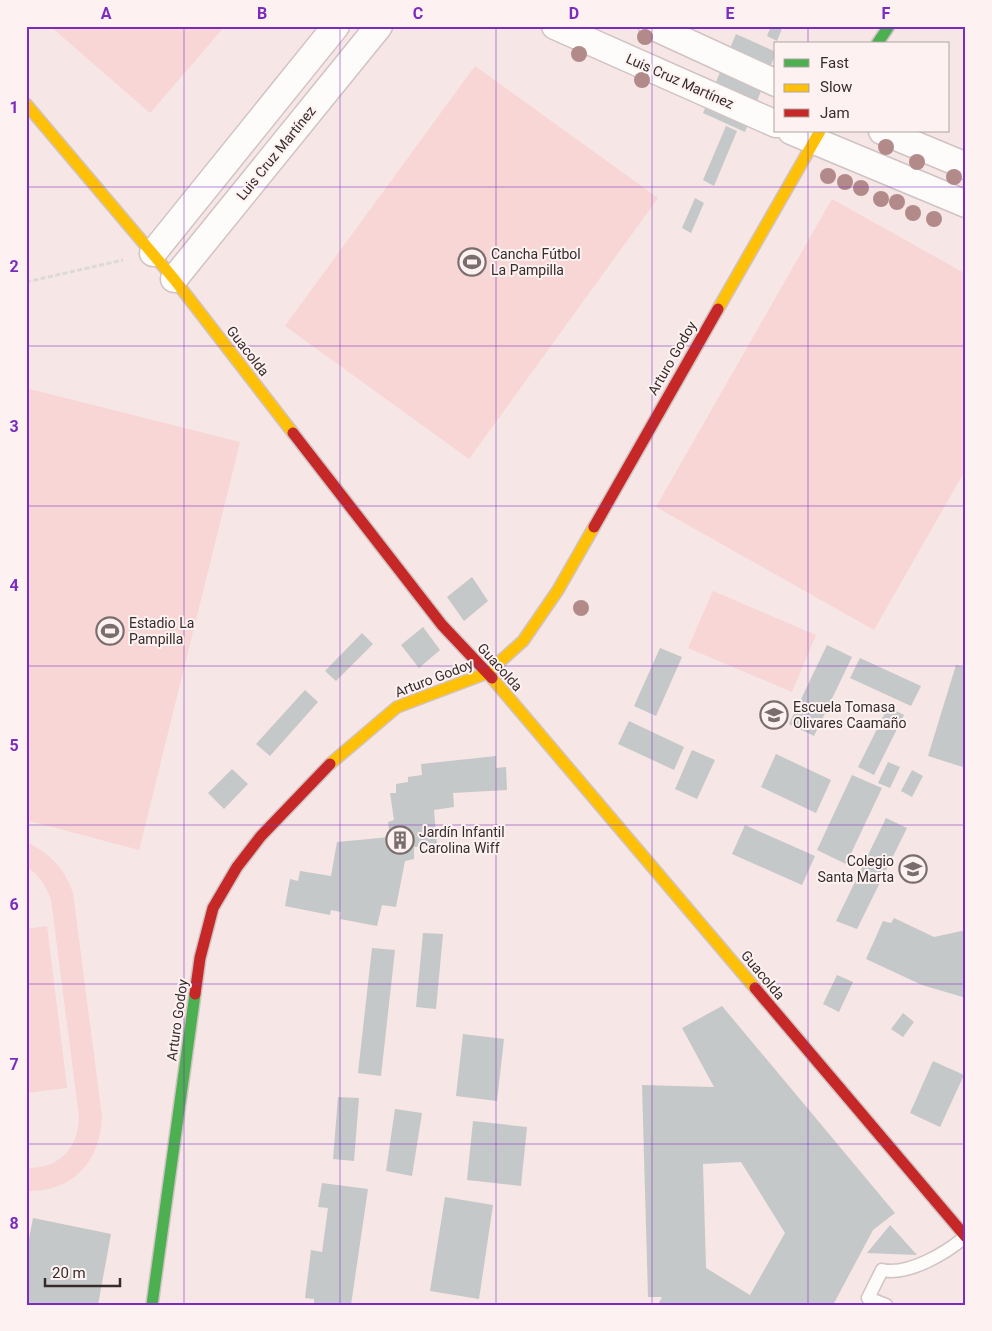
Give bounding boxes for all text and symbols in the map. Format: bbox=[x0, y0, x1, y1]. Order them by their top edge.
text: A bbox=[101, 4, 112, 23]
text: B bbox=[257, 4, 267, 23]
text: C bbox=[413, 4, 423, 23]
text: D bbox=[569, 4, 579, 23]
text: E bbox=[726, 4, 735, 23]
text: F bbox=[882, 4, 891, 23]
legend bbox=[774, 42, 950, 132]
street label: Luis Cruz Martínez bbox=[624, 50, 736, 112]
text: Fast bbox=[820, 54, 849, 72]
text: Slow bbox=[820, 78, 852, 96]
text: 1 bbox=[9, 98, 19, 117]
street label: Luis Cruz Martínez bbox=[233, 103, 319, 203]
text: Jam bbox=[820, 104, 850, 122]
place label: Cancha Fútbol La Pampilla bbox=[491, 246, 581, 278]
sports icon: Cancha Fútbol La Pampilla bbox=[457, 247, 487, 277]
text: 2 bbox=[9, 257, 19, 276]
street label: Arturo Godoy bbox=[644, 318, 700, 398]
street label: Guacolda bbox=[224, 323, 272, 379]
text: 3 bbox=[9, 417, 19, 436]
text: 4 bbox=[9, 576, 19, 595]
place label: Estadio La Pampilla bbox=[129, 615, 194, 647]
sports icon: Estadio La Pampilla bbox=[95, 616, 125, 646]
street label: Guacolda bbox=[474, 640, 526, 694]
street label: Arturo Godoy bbox=[393, 656, 476, 700]
place label: Escuela Tomasa Olivares Caamaño bbox=[793, 699, 906, 731]
school or university icon: Escuela Tomasa Olivares Caamaño bbox=[759, 700, 789, 730]
text: 5 bbox=[9, 736, 19, 755]
place label: Jardín Infantil Carolina Wiff bbox=[419, 824, 505, 856]
building icon: Jardín Infantil Carolina Wiff bbox=[385, 825, 415, 855]
place label: Colegio Santa Marta bbox=[818, 853, 894, 885]
school or university icon: Colegio Santa Marta bbox=[898, 854, 928, 884]
text: 6 bbox=[9, 895, 19, 914]
street label: Guacolda bbox=[738, 947, 788, 1003]
street label: Arturo Godoy bbox=[163, 978, 191, 1062]
text: 7 bbox=[9, 1055, 19, 1074]
text: 8 bbox=[9, 1214, 19, 1233]
scale bar bbox=[45, 1256, 120, 1288]
text: 20 m bbox=[52, 1264, 86, 1282]

